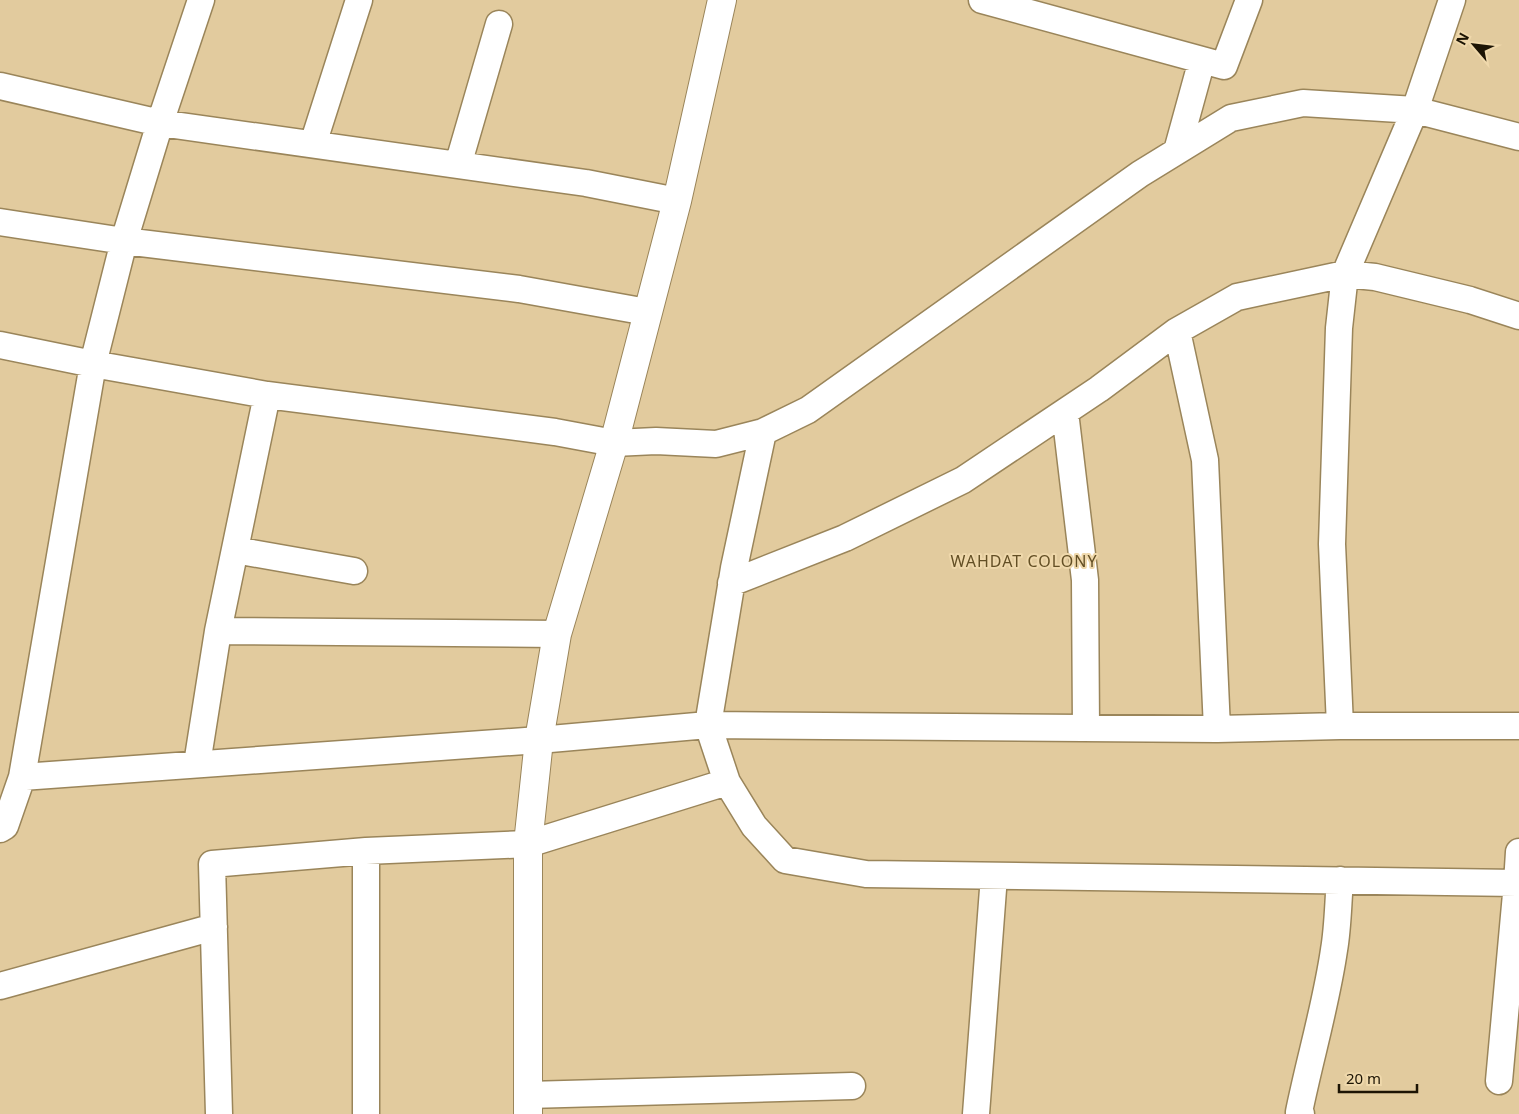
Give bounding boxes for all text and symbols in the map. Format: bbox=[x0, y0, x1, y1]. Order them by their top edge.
north arrow bbox=[1449, 20, 1499, 70]
text: N bbox=[1451, 29, 1473, 48]
district label: WAHDAT COLONY bbox=[951, 550, 1097, 572]
scale bar bbox=[1339, 1062, 1416, 1094]
text: 20 m bbox=[1346, 1068, 1381, 1088]

